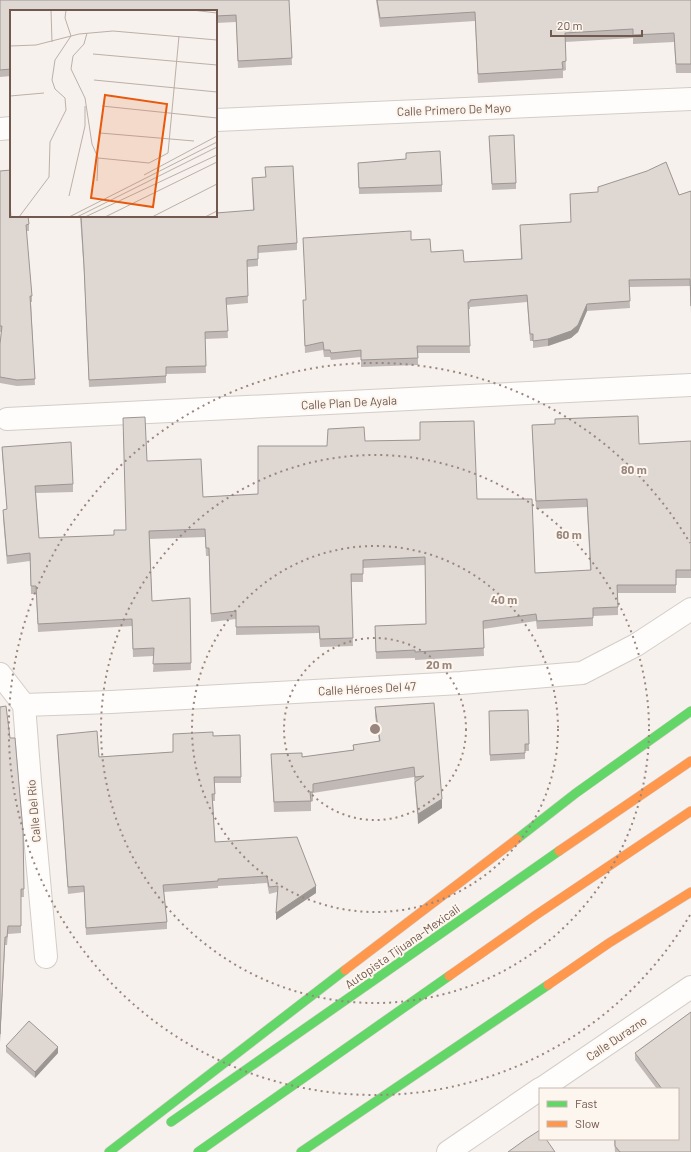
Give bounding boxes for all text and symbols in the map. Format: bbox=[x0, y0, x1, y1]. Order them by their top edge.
inset map bbox=[10, 10, 217, 217]
scale bar bbox=[551, 12, 642, 38]
text: 20 m bbox=[557, 18, 583, 32]
street label: Calle Primero De Mayo bbox=[397, 100, 511, 118]
street label: Calle Plan De Ayala bbox=[301, 392, 397, 412]
text: 80 m bbox=[621, 462, 647, 476]
text: 60 m bbox=[556, 527, 582, 541]
text: 40 m bbox=[491, 592, 517, 606]
text: 20 m bbox=[426, 657, 452, 671]
street label: Calle Héroes Del 47 bbox=[318, 678, 417, 698]
centre of rings bbox=[368, 722, 382, 736]
street label: Calle Del Río bbox=[23, 779, 43, 843]
street label: Autopista Tijuana-Mexicali bbox=[342, 901, 462, 991]
street label: Calle Durazno bbox=[583, 1013, 649, 1063]
legend bbox=[539, 1088, 679, 1140]
text: Fast bbox=[575, 1096, 598, 1110]
text: Slow bbox=[575, 1116, 600, 1130]

